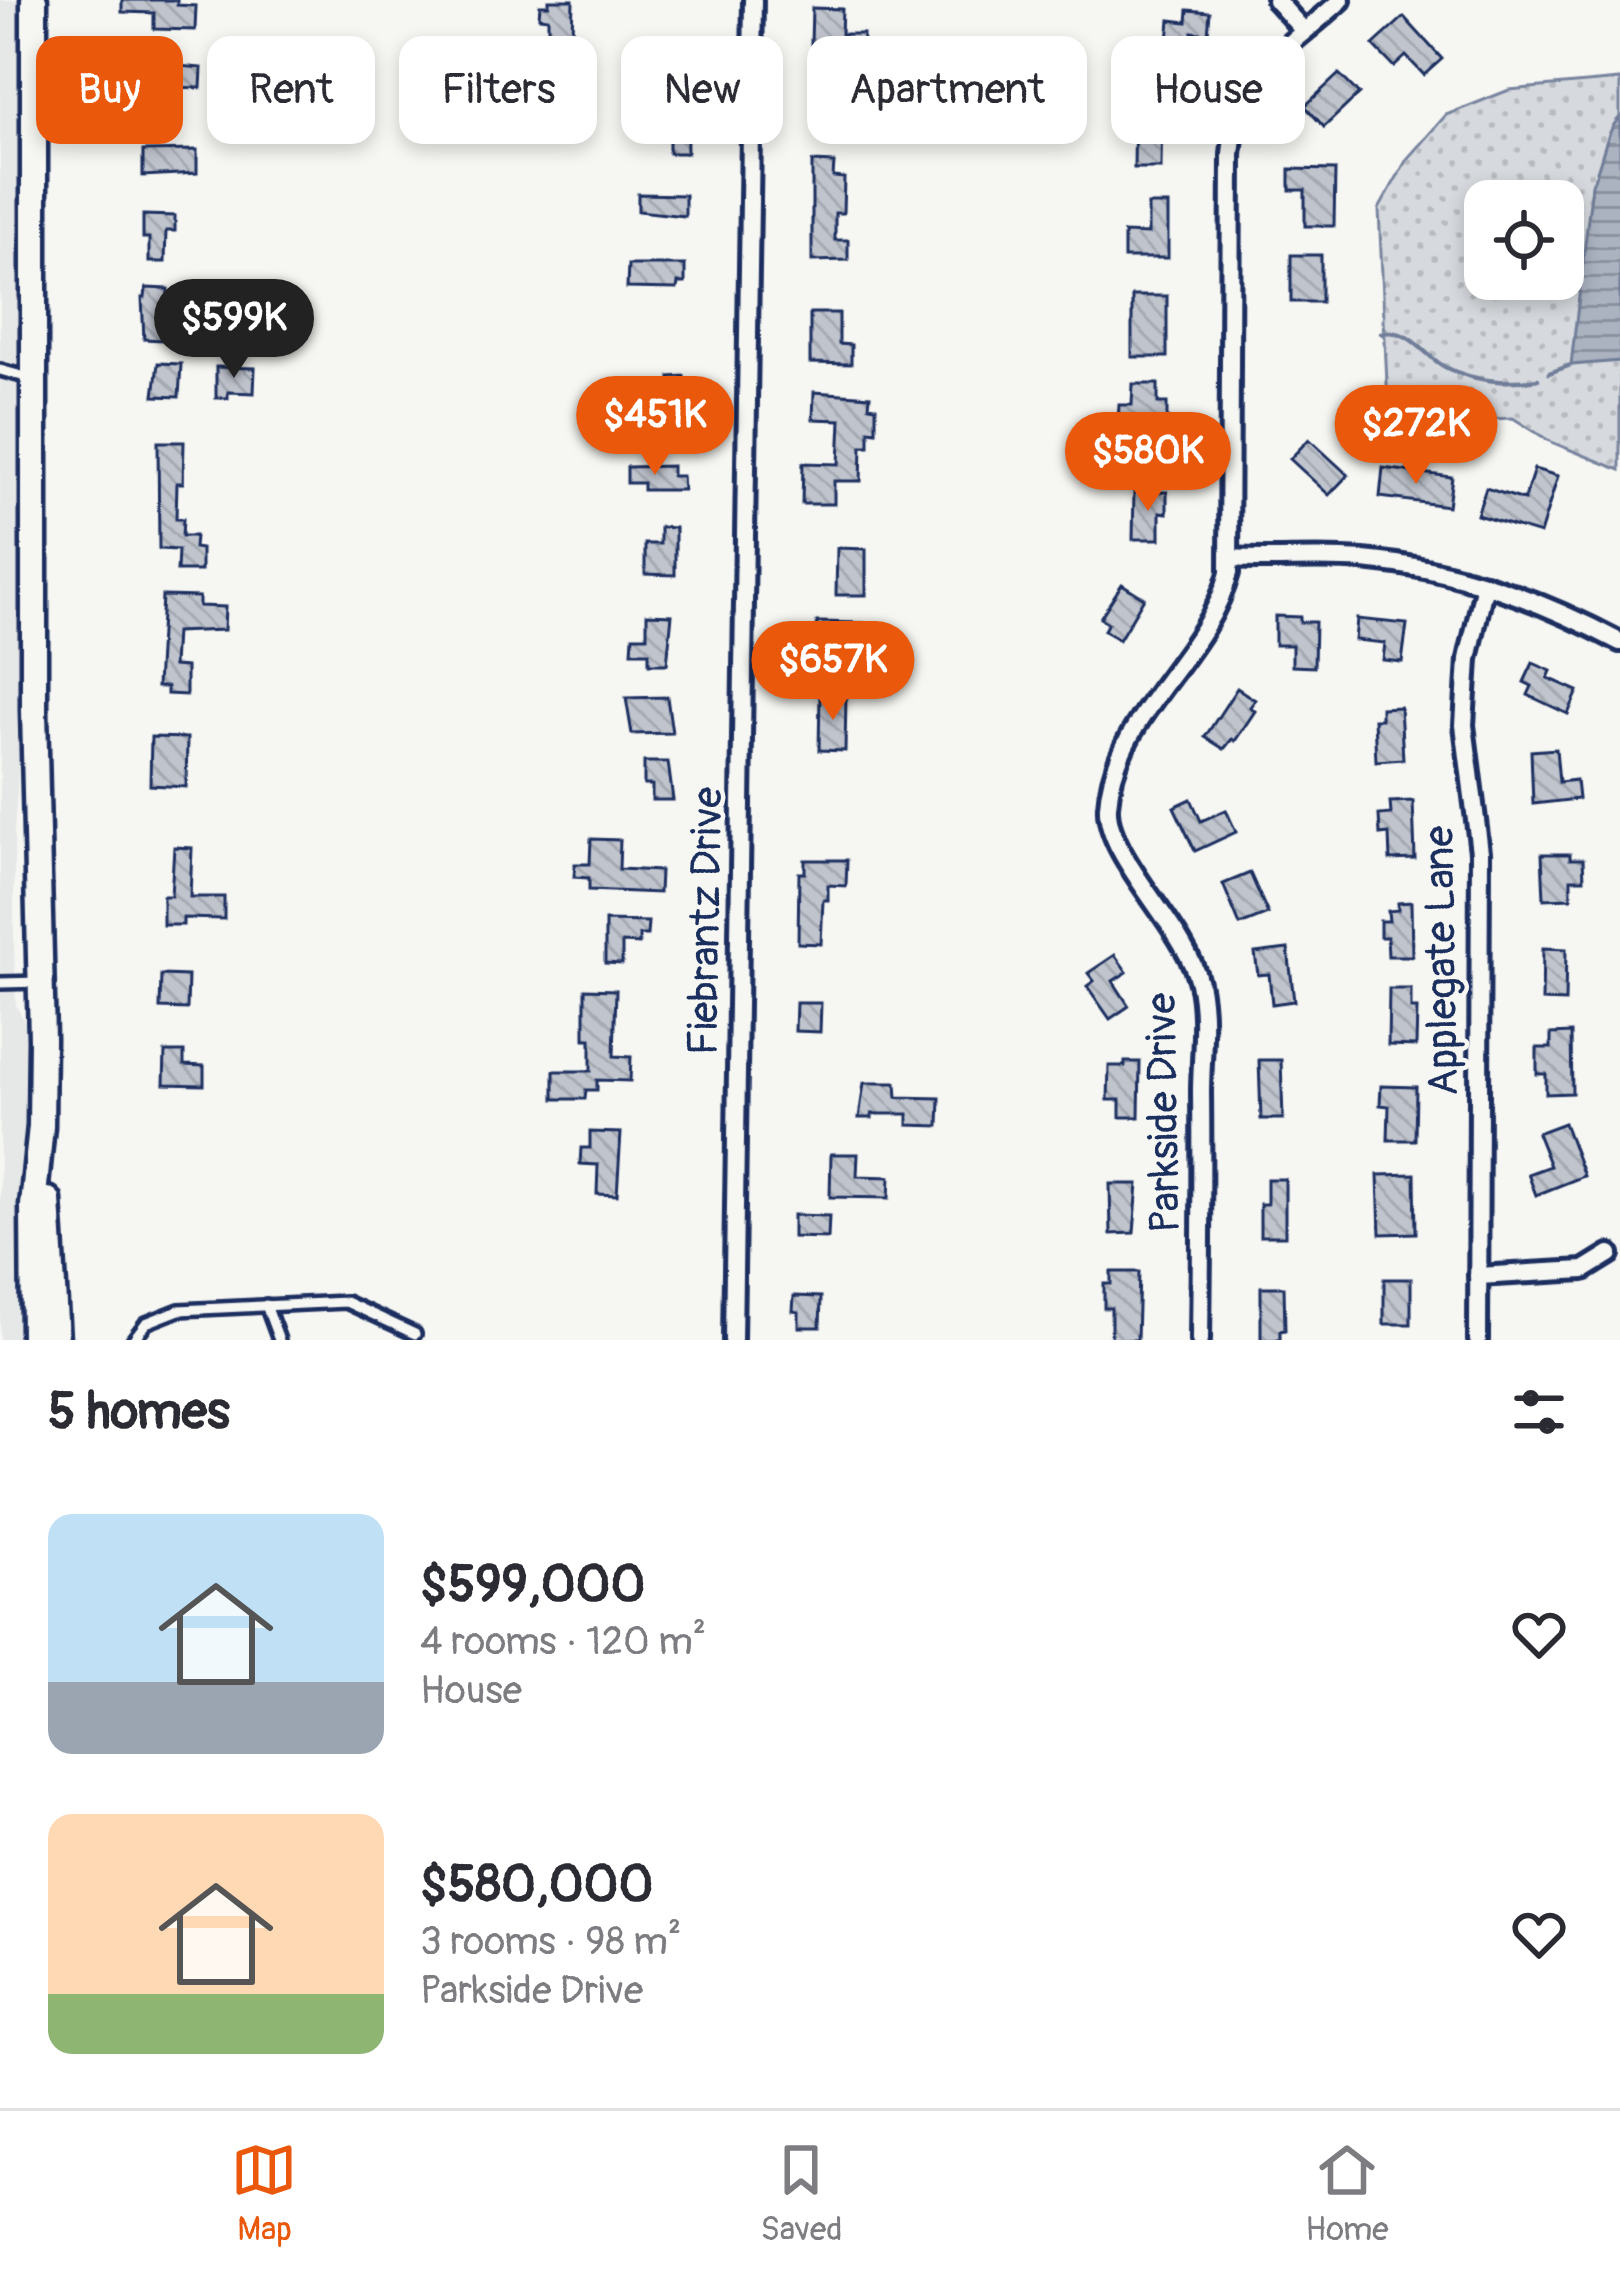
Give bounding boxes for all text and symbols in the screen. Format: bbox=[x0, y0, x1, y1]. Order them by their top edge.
chip: Buy bbox=[36, 36, 183, 144]
chip: Rent bbox=[207, 36, 375, 144]
chip: Filters bbox=[399, 36, 597, 144]
chip: New bbox=[621, 36, 783, 144]
chip: Apartment bbox=[807, 36, 1087, 144]
chip: House bbox=[1111, 36, 1305, 144]
map controls bbox=[1464, 180, 1584, 300]
button: locate bbox=[1464, 180, 1584, 300]
pin: $599K bbox=[150, 279, 318, 381]
text: $599K bbox=[181, 293, 287, 342]
pin: $451K bbox=[571, 376, 739, 478]
pin: $272K bbox=[1332, 385, 1500, 487]
text: $451K bbox=[603, 390, 707, 439]
text: $272K bbox=[1362, 399, 1470, 448]
pin: $580K bbox=[1064, 412, 1232, 514]
text: $580K bbox=[1092, 426, 1204, 475]
pin: $657K bbox=[749, 621, 917, 723]
text: $657K bbox=[778, 635, 888, 684]
street label: Fiebrantz Drive bbox=[678, 786, 734, 1056]
street label: Applegate Lane bbox=[1414, 825, 1470, 1096]
street label: Parkside Drive bbox=[1136, 992, 1192, 1234]
icon: filters bbox=[1506, 1379, 1572, 1445]
text: 5 homes bbox=[48, 1380, 230, 1444]
text: $599,000 bbox=[420, 1553, 645, 1617]
icon: home bbox=[144, 1562, 288, 1706]
icon: heart bbox=[1506, 1601, 1572, 1667]
text: 4 rooms · 120 m² bbox=[420, 1617, 706, 1666]
text: House bbox=[420, 1666, 522, 1715]
text: $580,000 bbox=[420, 1853, 653, 1917]
icon: home bbox=[144, 1862, 288, 2006]
icon: heart bbox=[1506, 1901, 1572, 1967]
text: 3 rooms · 98 m² bbox=[420, 1917, 681, 1966]
text: Parkside Drive bbox=[420, 1966, 643, 2015]
tab: Map bbox=[231, 2137, 297, 2250]
tab: Saved bbox=[760, 2137, 842, 2250]
tab: Home bbox=[1305, 2137, 1389, 2250]

